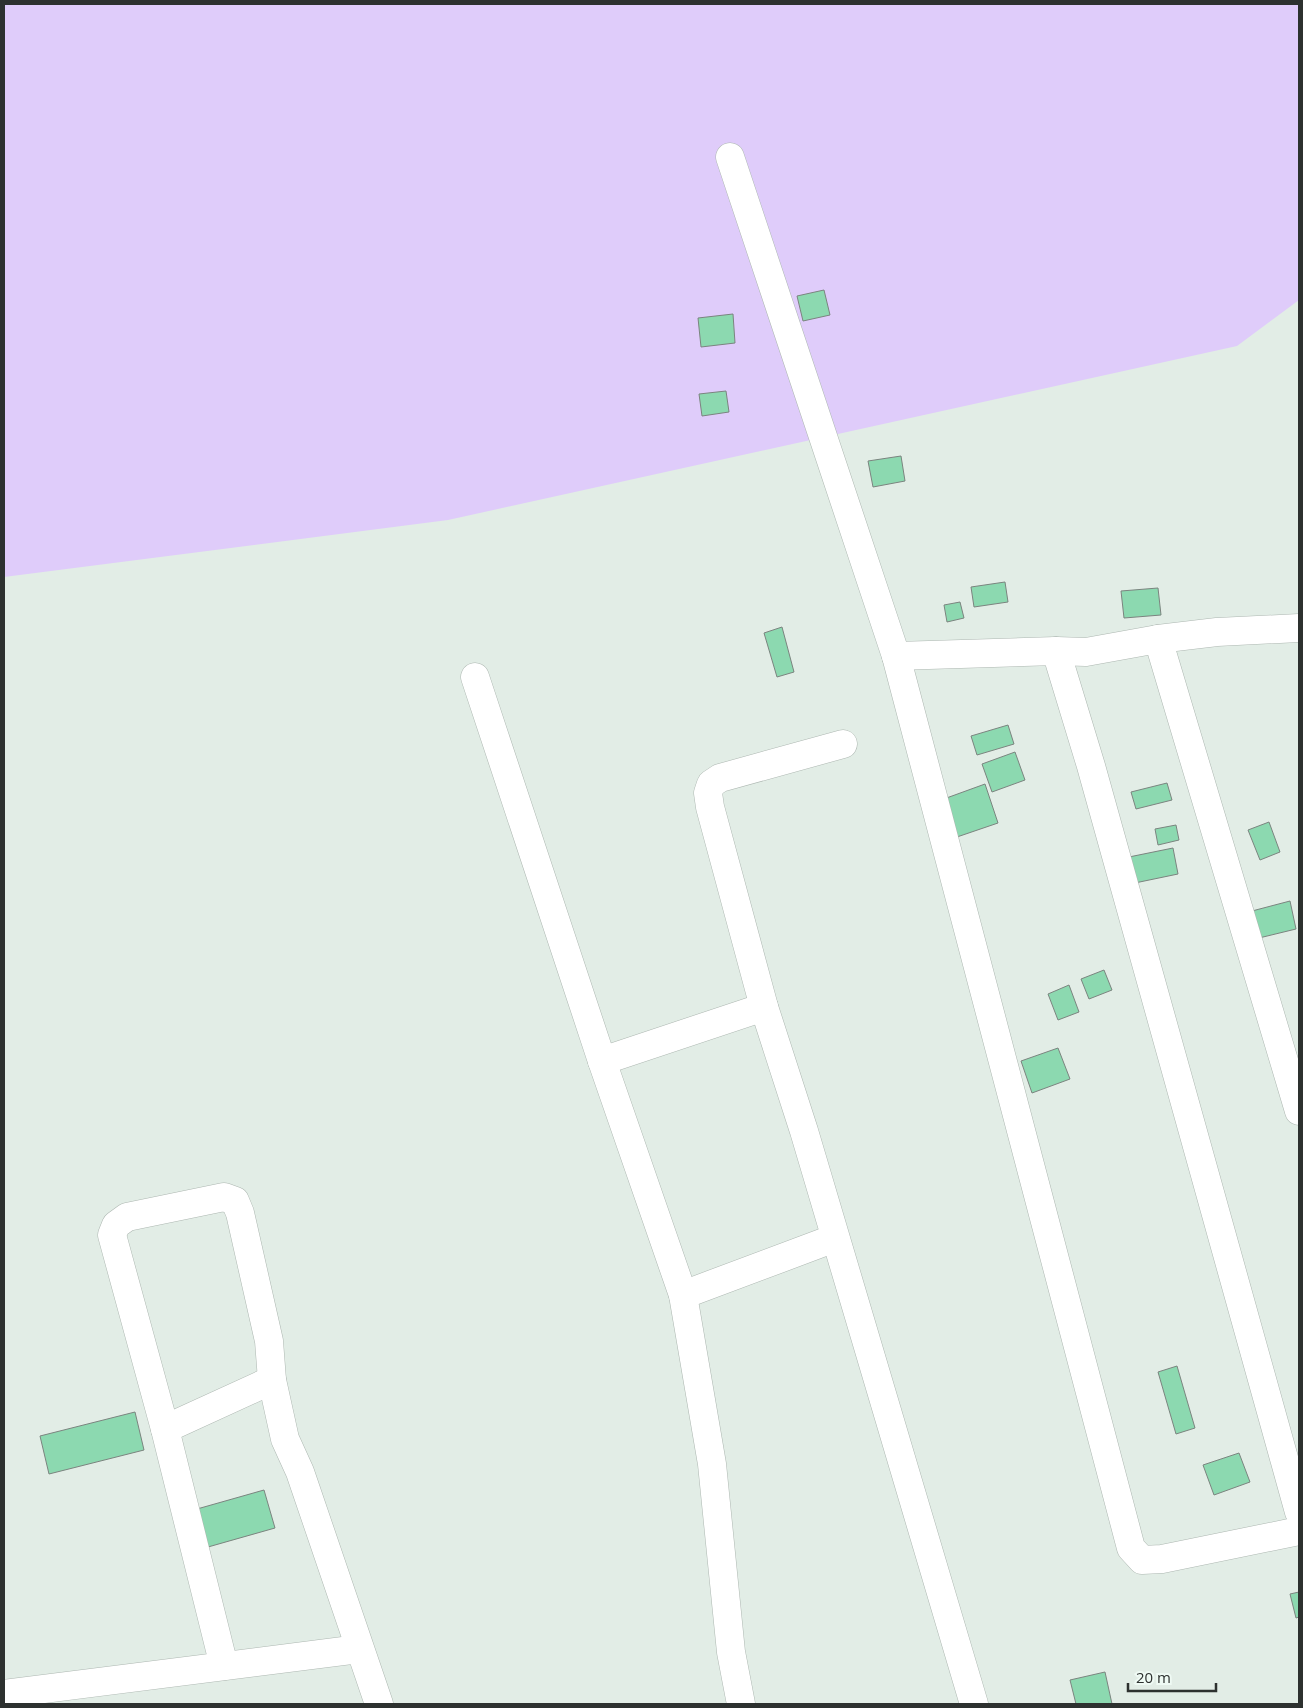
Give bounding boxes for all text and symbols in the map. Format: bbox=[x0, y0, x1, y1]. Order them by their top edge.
scale bar bbox=[1128, 1660, 1216, 1692]
text: 20 m bbox=[1136, 1667, 1171, 1687]

